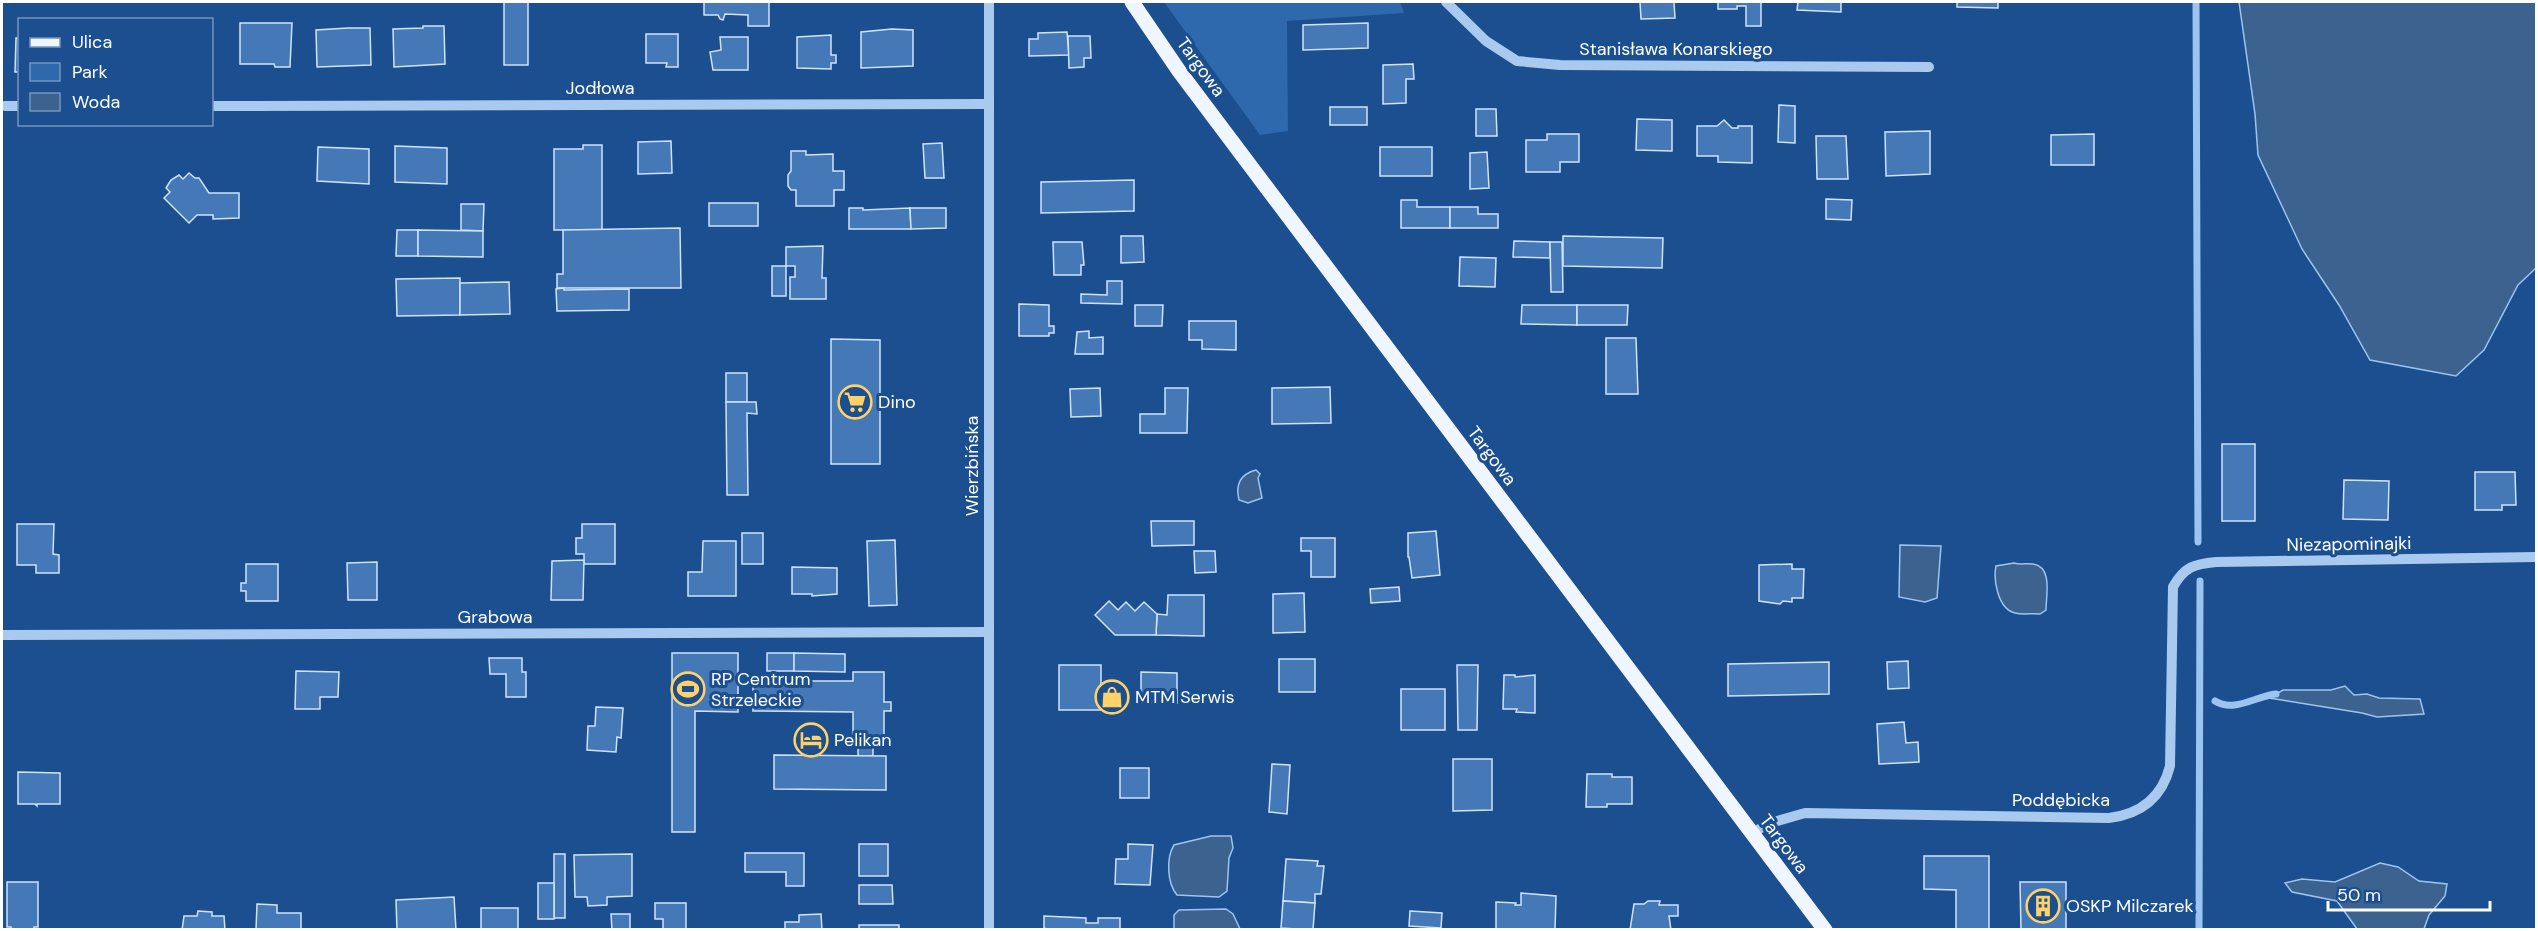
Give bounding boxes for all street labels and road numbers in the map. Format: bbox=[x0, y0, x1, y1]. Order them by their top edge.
street label: Targowa bbox=[1171, 32, 1231, 102]
street label: Stanisława Konarskiego bbox=[1579, 37, 1773, 61]
street label: Jodłowa bbox=[565, 76, 635, 100]
street label: Wierzbińska bbox=[960, 416, 984, 516]
street label: Targowa bbox=[1462, 422, 1522, 490]
street label: Niezapominajki bbox=[2286, 531, 2412, 557]
street label: Grabowa bbox=[458, 605, 532, 629]
street label: Poddębicka bbox=[2012, 788, 2110, 812]
street label: Targowa bbox=[1754, 810, 1814, 878]

